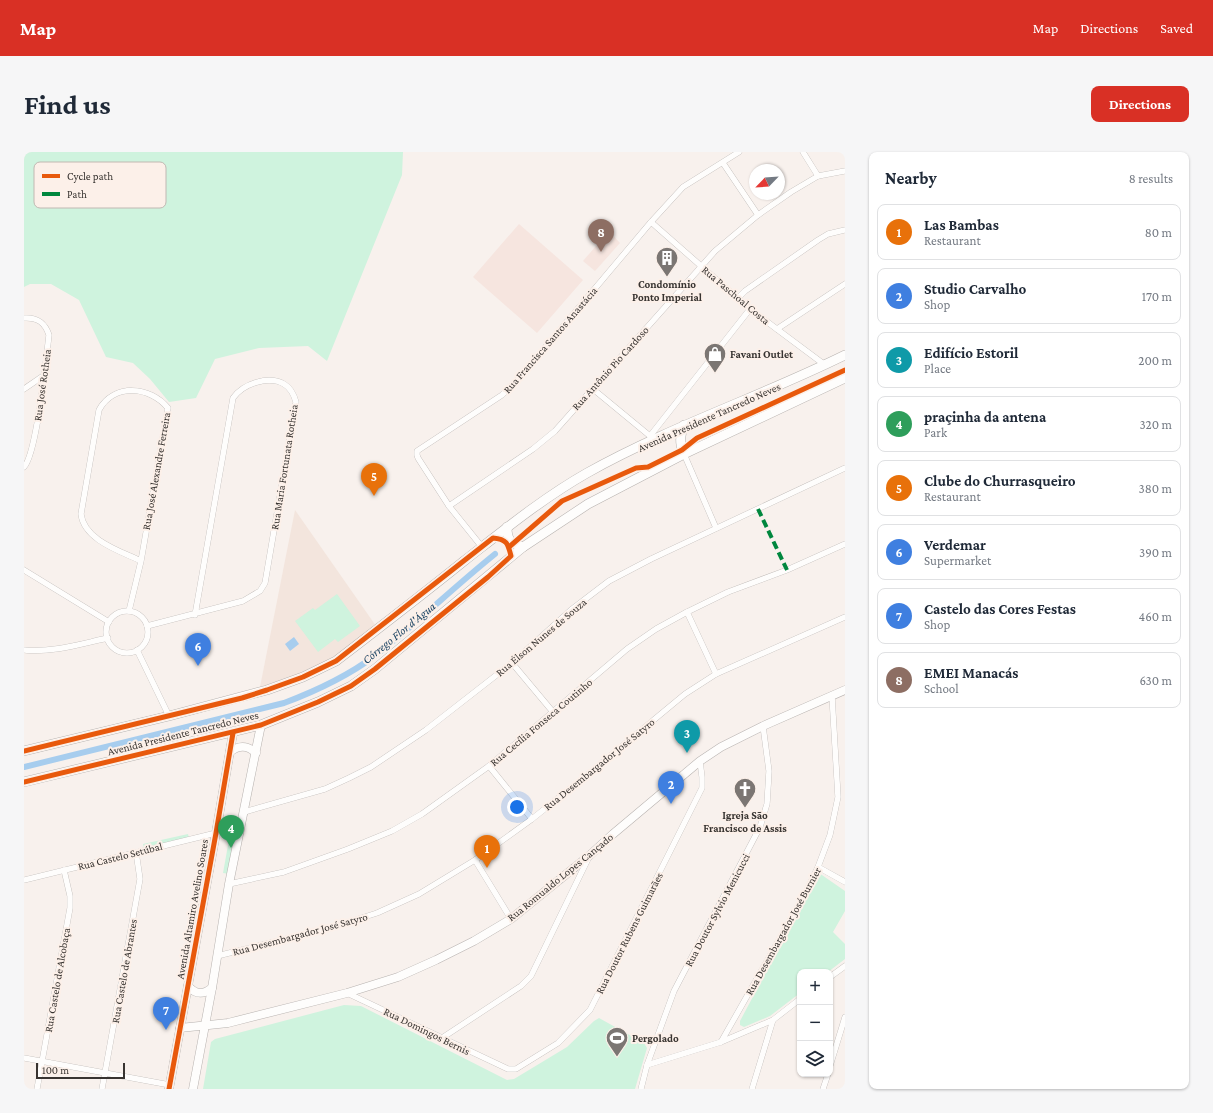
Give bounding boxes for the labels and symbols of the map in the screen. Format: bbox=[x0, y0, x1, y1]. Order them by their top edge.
legend bbox=[34, 162, 166, 208]
north arrow bbox=[749, 164, 785, 200]
text: Cycle path bbox=[67, 170, 113, 183]
text: Path bbox=[67, 188, 87, 200]
pin: 8 bbox=[588, 219, 614, 252]
building icon: Condomínio Ponto Imperial bbox=[654, 245, 680, 278]
street label: Rua Paschoal Costa bbox=[700, 263, 772, 327]
place label: Condomínio Ponto Imperial bbox=[632, 278, 703, 303]
street label: Rua Francisca Santos Anastácia bbox=[501, 284, 599, 396]
street label: Rua Antônio Pio Cardoso bbox=[569, 323, 651, 412]
shop icon: Favani Outlet bbox=[702, 341, 728, 374]
street label: Rua José Rotheia bbox=[31, 348, 54, 422]
place label: Favani Outlet bbox=[730, 348, 793, 360]
street label: Avenida Presidente Tancredo Neves bbox=[636, 380, 782, 454]
street label: Rua Maria Fortunata Rotheia bbox=[268, 404, 300, 530]
street label: Rua José Alexandre Ferreira bbox=[140, 411, 173, 531]
pin: 5 bbox=[361, 463, 387, 496]
street label: Rua Élson Nunes de Souza bbox=[493, 596, 589, 678]
water label: Córrego Flor d'Água bbox=[360, 599, 439, 667]
pin: 6 bbox=[185, 633, 211, 666]
street label: Rua Cecília Fonseca Coutinho bbox=[488, 675, 595, 768]
street label: Avenida Presidente Tancredo Neves bbox=[106, 708, 260, 758]
street label: Rua Desembargador José Satyro bbox=[541, 715, 658, 813]
pin: 3 bbox=[674, 720, 700, 753]
pin: 2 bbox=[658, 771, 684, 804]
church icon: Igreja São Francisco de Assis bbox=[732, 776, 758, 809]
your location bbox=[507, 797, 527, 817]
place label: Igreja São Francisco de Assis bbox=[703, 809, 787, 834]
pin: 4 bbox=[218, 815, 244, 848]
street label: Rua Romualdo Lopes Cançado bbox=[505, 830, 616, 924]
pin: 1 bbox=[474, 835, 500, 868]
street label: Avenida Altamiro Avelino Soares bbox=[174, 838, 210, 980]
street label: Rua Castelo Setúbal bbox=[76, 840, 164, 872]
street label: Rua Doutor Sylvio Menicucci bbox=[682, 851, 753, 969]
street label: Rua Desembargador José Burnier bbox=[743, 865, 824, 998]
street label: Rua Doutor Rubens Guimarães bbox=[593, 870, 665, 996]
street label: Rua Desembargador José Satyro bbox=[231, 910, 370, 959]
street label: Rua Castelo de Abrantes bbox=[109, 918, 139, 1024]
street label: Rua Castelo de Alcobaça bbox=[42, 927, 73, 1033]
pin: 7 bbox=[153, 997, 179, 1030]
street label: Rua Domingos Bernis bbox=[382, 1005, 472, 1058]
sports icon: Pergolado bbox=[604, 1025, 630, 1058]
place label: Pergolado bbox=[632, 1032, 679, 1044]
scale bar bbox=[36, 1061, 125, 1080]

